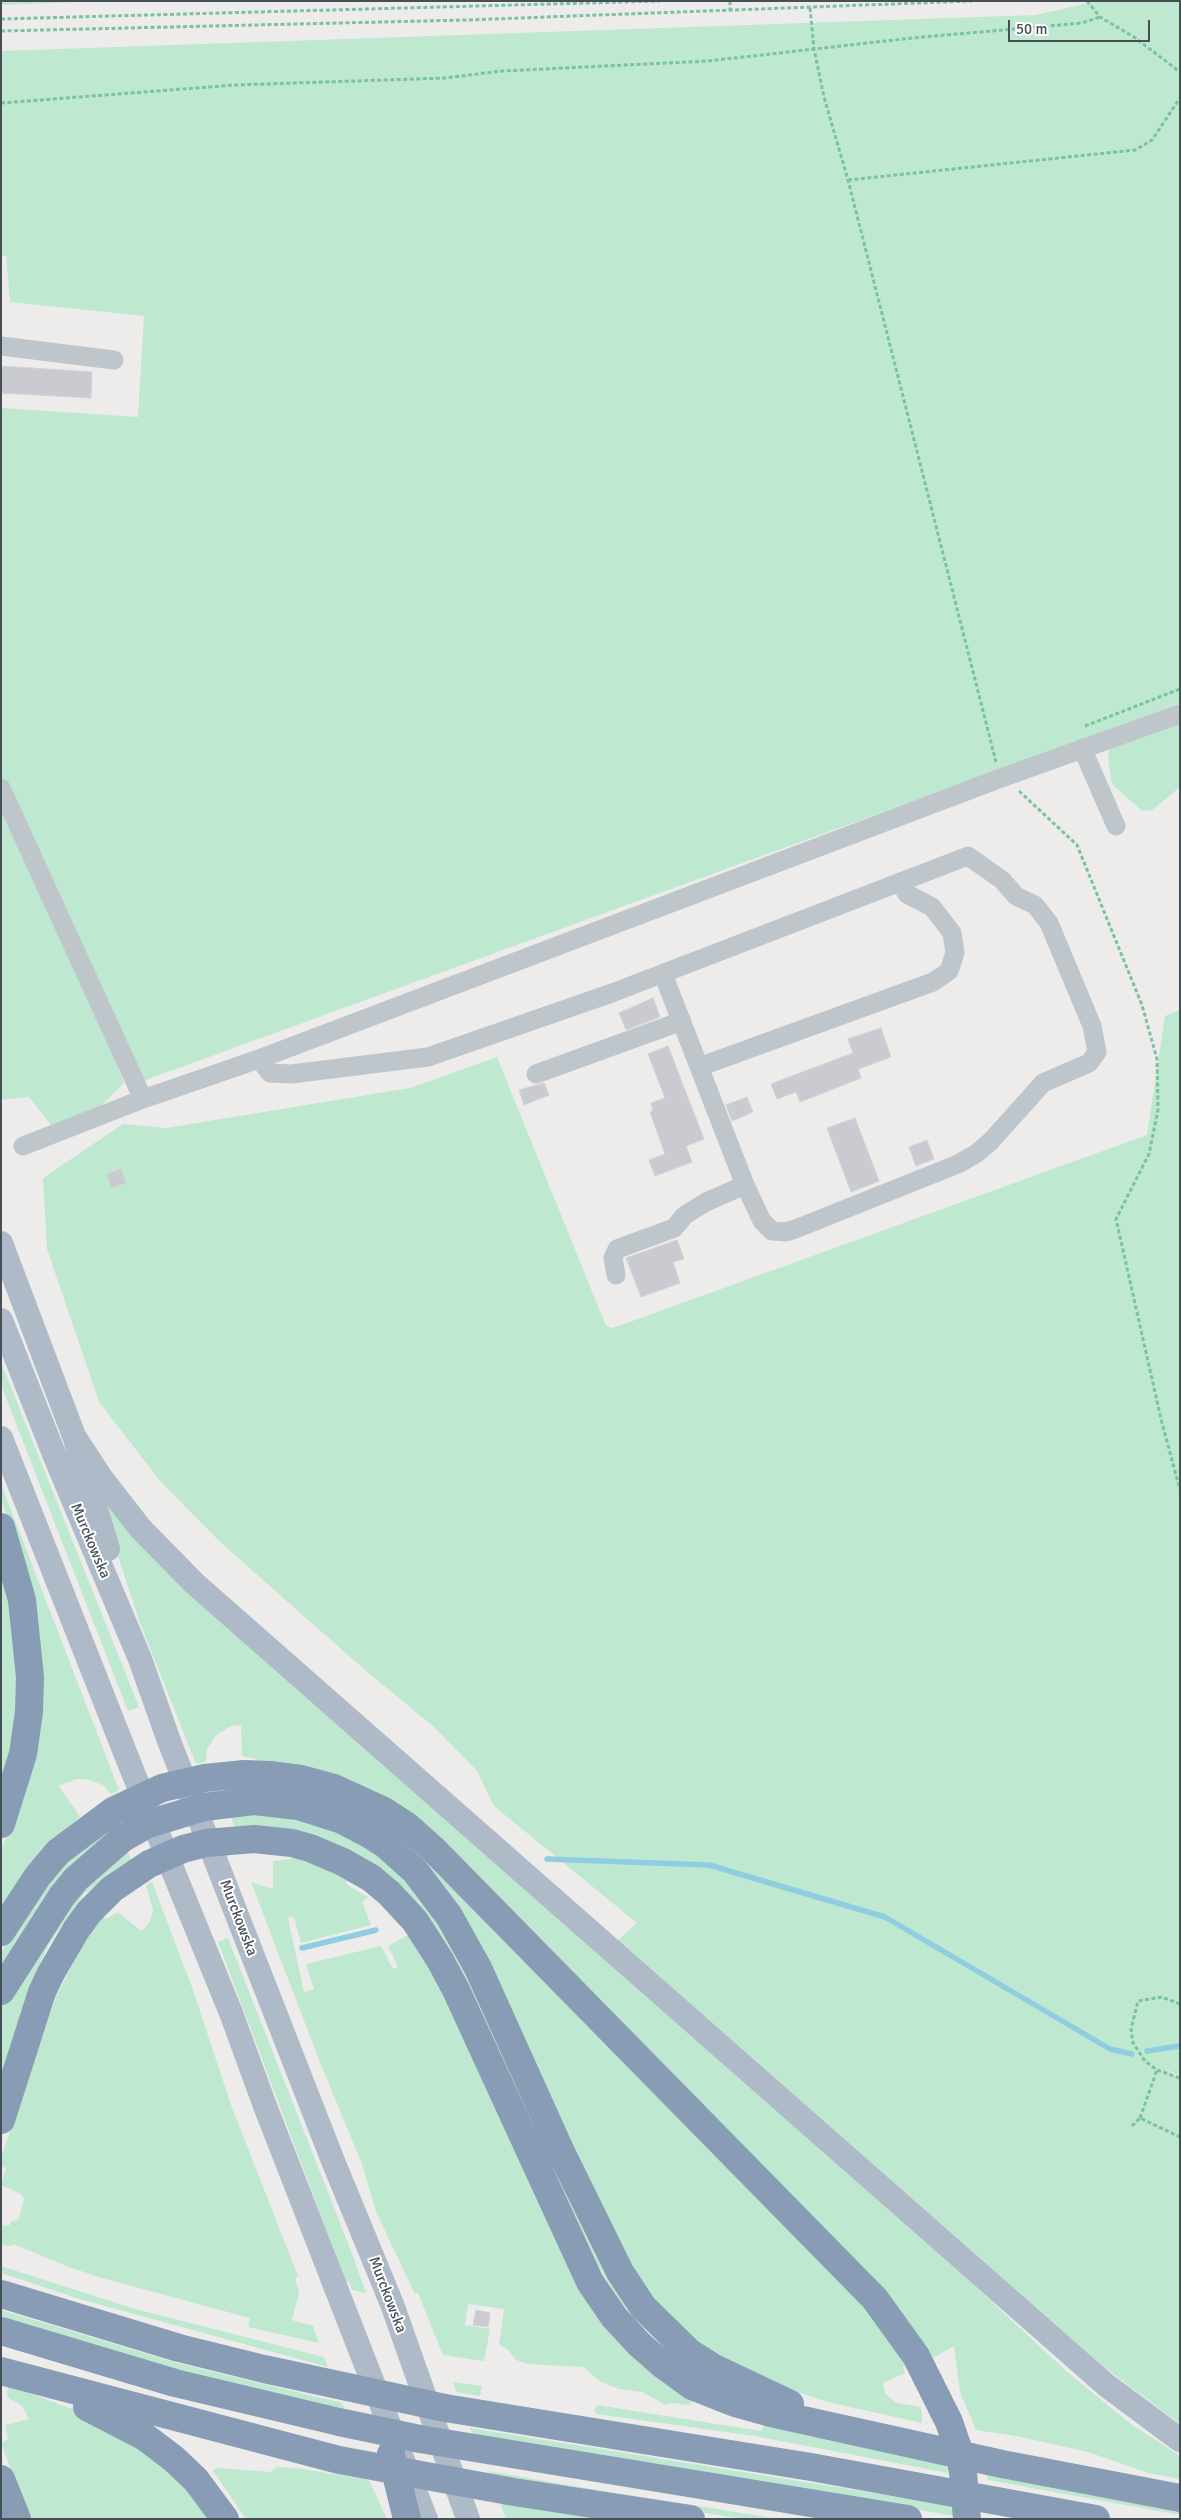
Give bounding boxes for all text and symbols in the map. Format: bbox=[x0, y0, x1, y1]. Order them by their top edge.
scale bar bbox=[1011, 10, 1154, 42]
text: 50 m bbox=[1016, 20, 1047, 38]
street label: Murckowska bbox=[66, 1501, 114, 1581]
street label: Murckowska bbox=[215, 1877, 261, 1959]
street label: Murckowska bbox=[364, 2254, 410, 2336]

